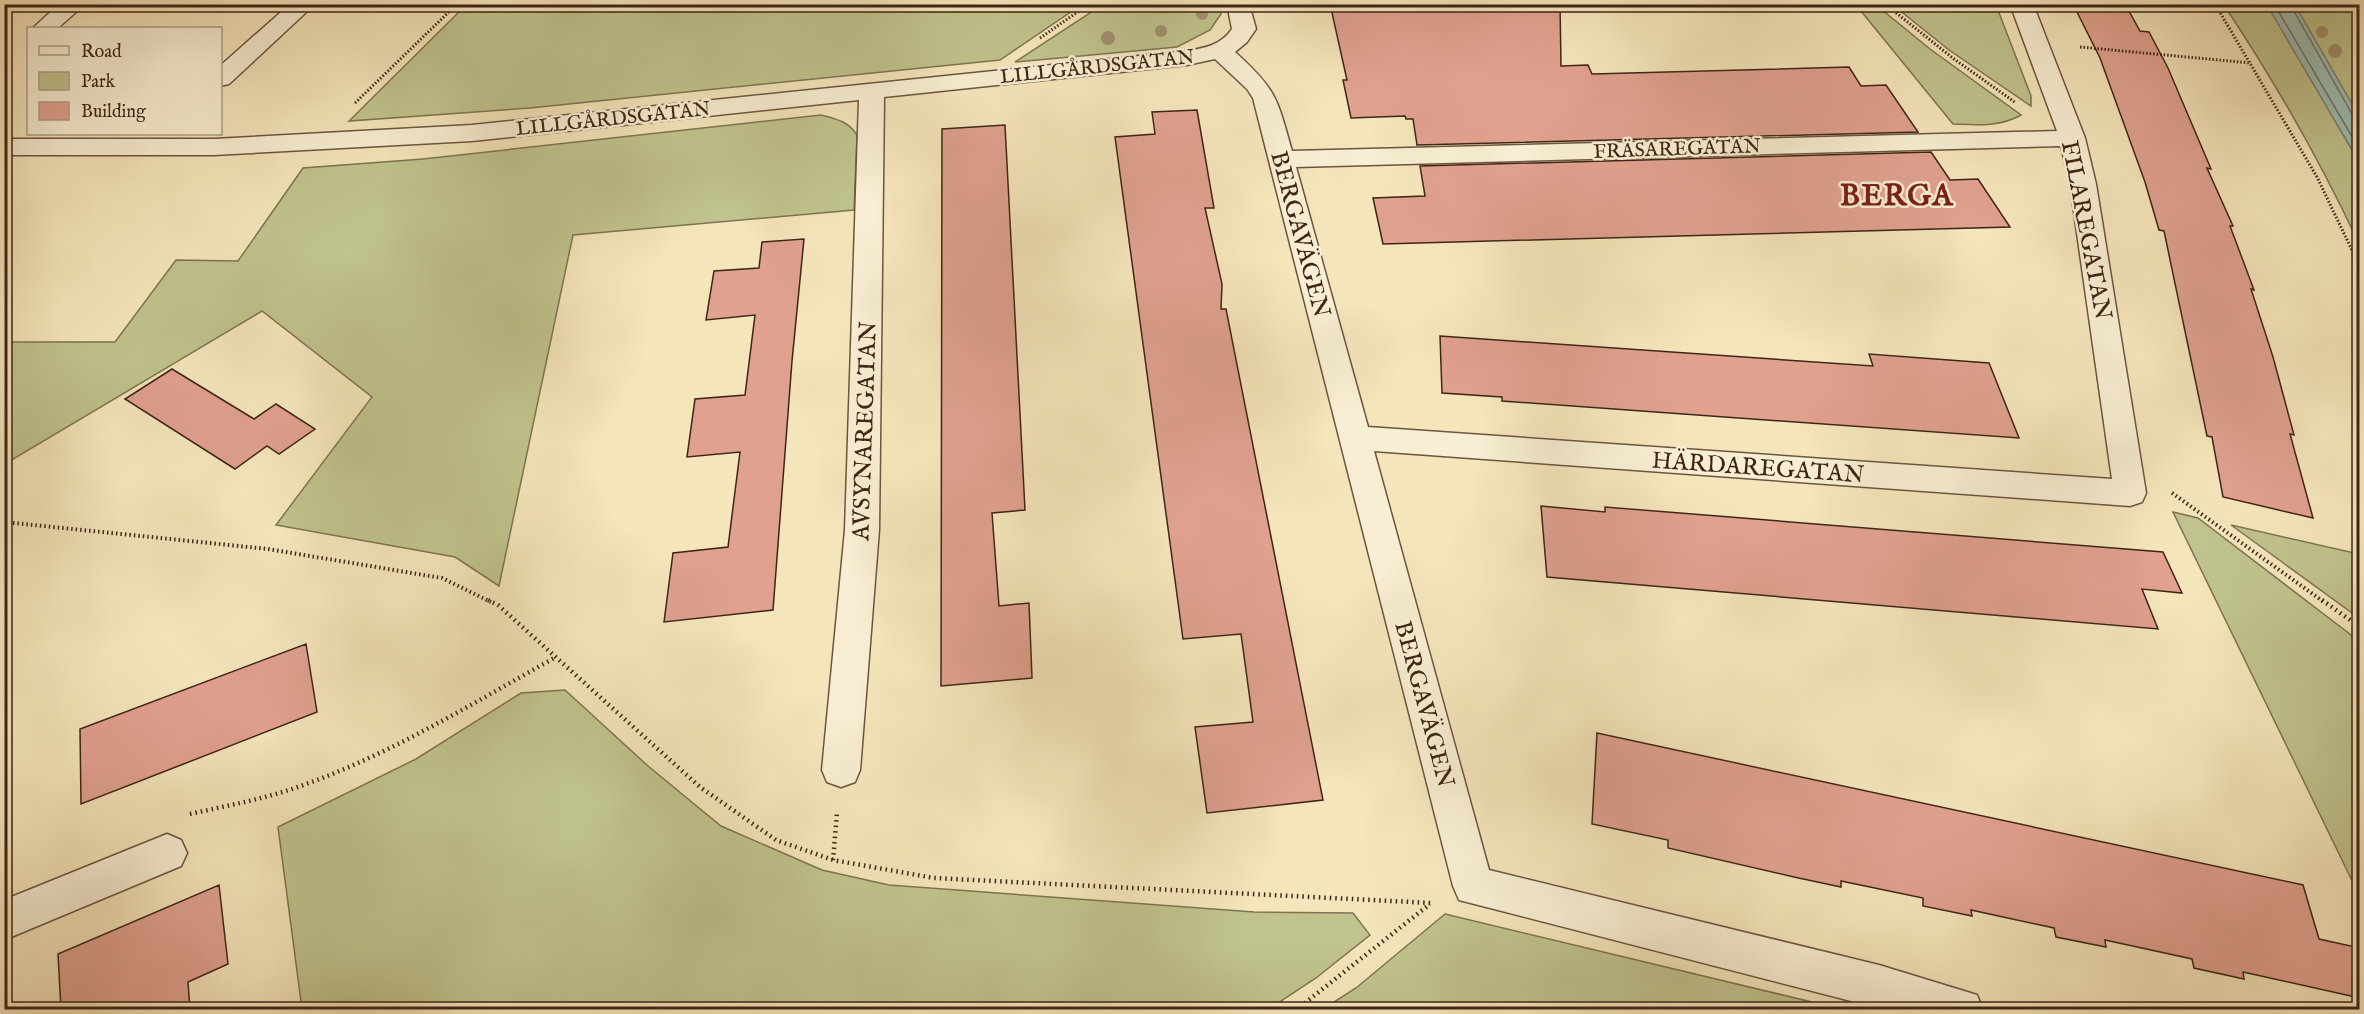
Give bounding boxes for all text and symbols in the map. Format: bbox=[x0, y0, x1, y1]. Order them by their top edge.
legend bbox=[27, 27, 222, 135]
text: Road bbox=[81, 41, 122, 64]
street label: LILLGÅRDSGATAN bbox=[999, 45, 1196, 90]
text: Park bbox=[81, 71, 116, 94]
street label: LILLGÅRDSGATAN bbox=[515, 97, 712, 142]
text: Building bbox=[81, 101, 146, 124]
street label: FRÄSAREGATAN bbox=[1593, 134, 1761, 165]
street label: FILAREGATAN bbox=[2053, 138, 2118, 323]
street label: BERGAVÄGEN bbox=[1262, 148, 1337, 321]
district label: BERGA bbox=[1840, 178, 1954, 216]
street label: AVSYNAREGATAN bbox=[846, 321, 885, 542]
street label: HÄRDAREGATAN bbox=[1651, 446, 1865, 491]
street label: BERGAVÄGEN bbox=[1386, 618, 1461, 791]

